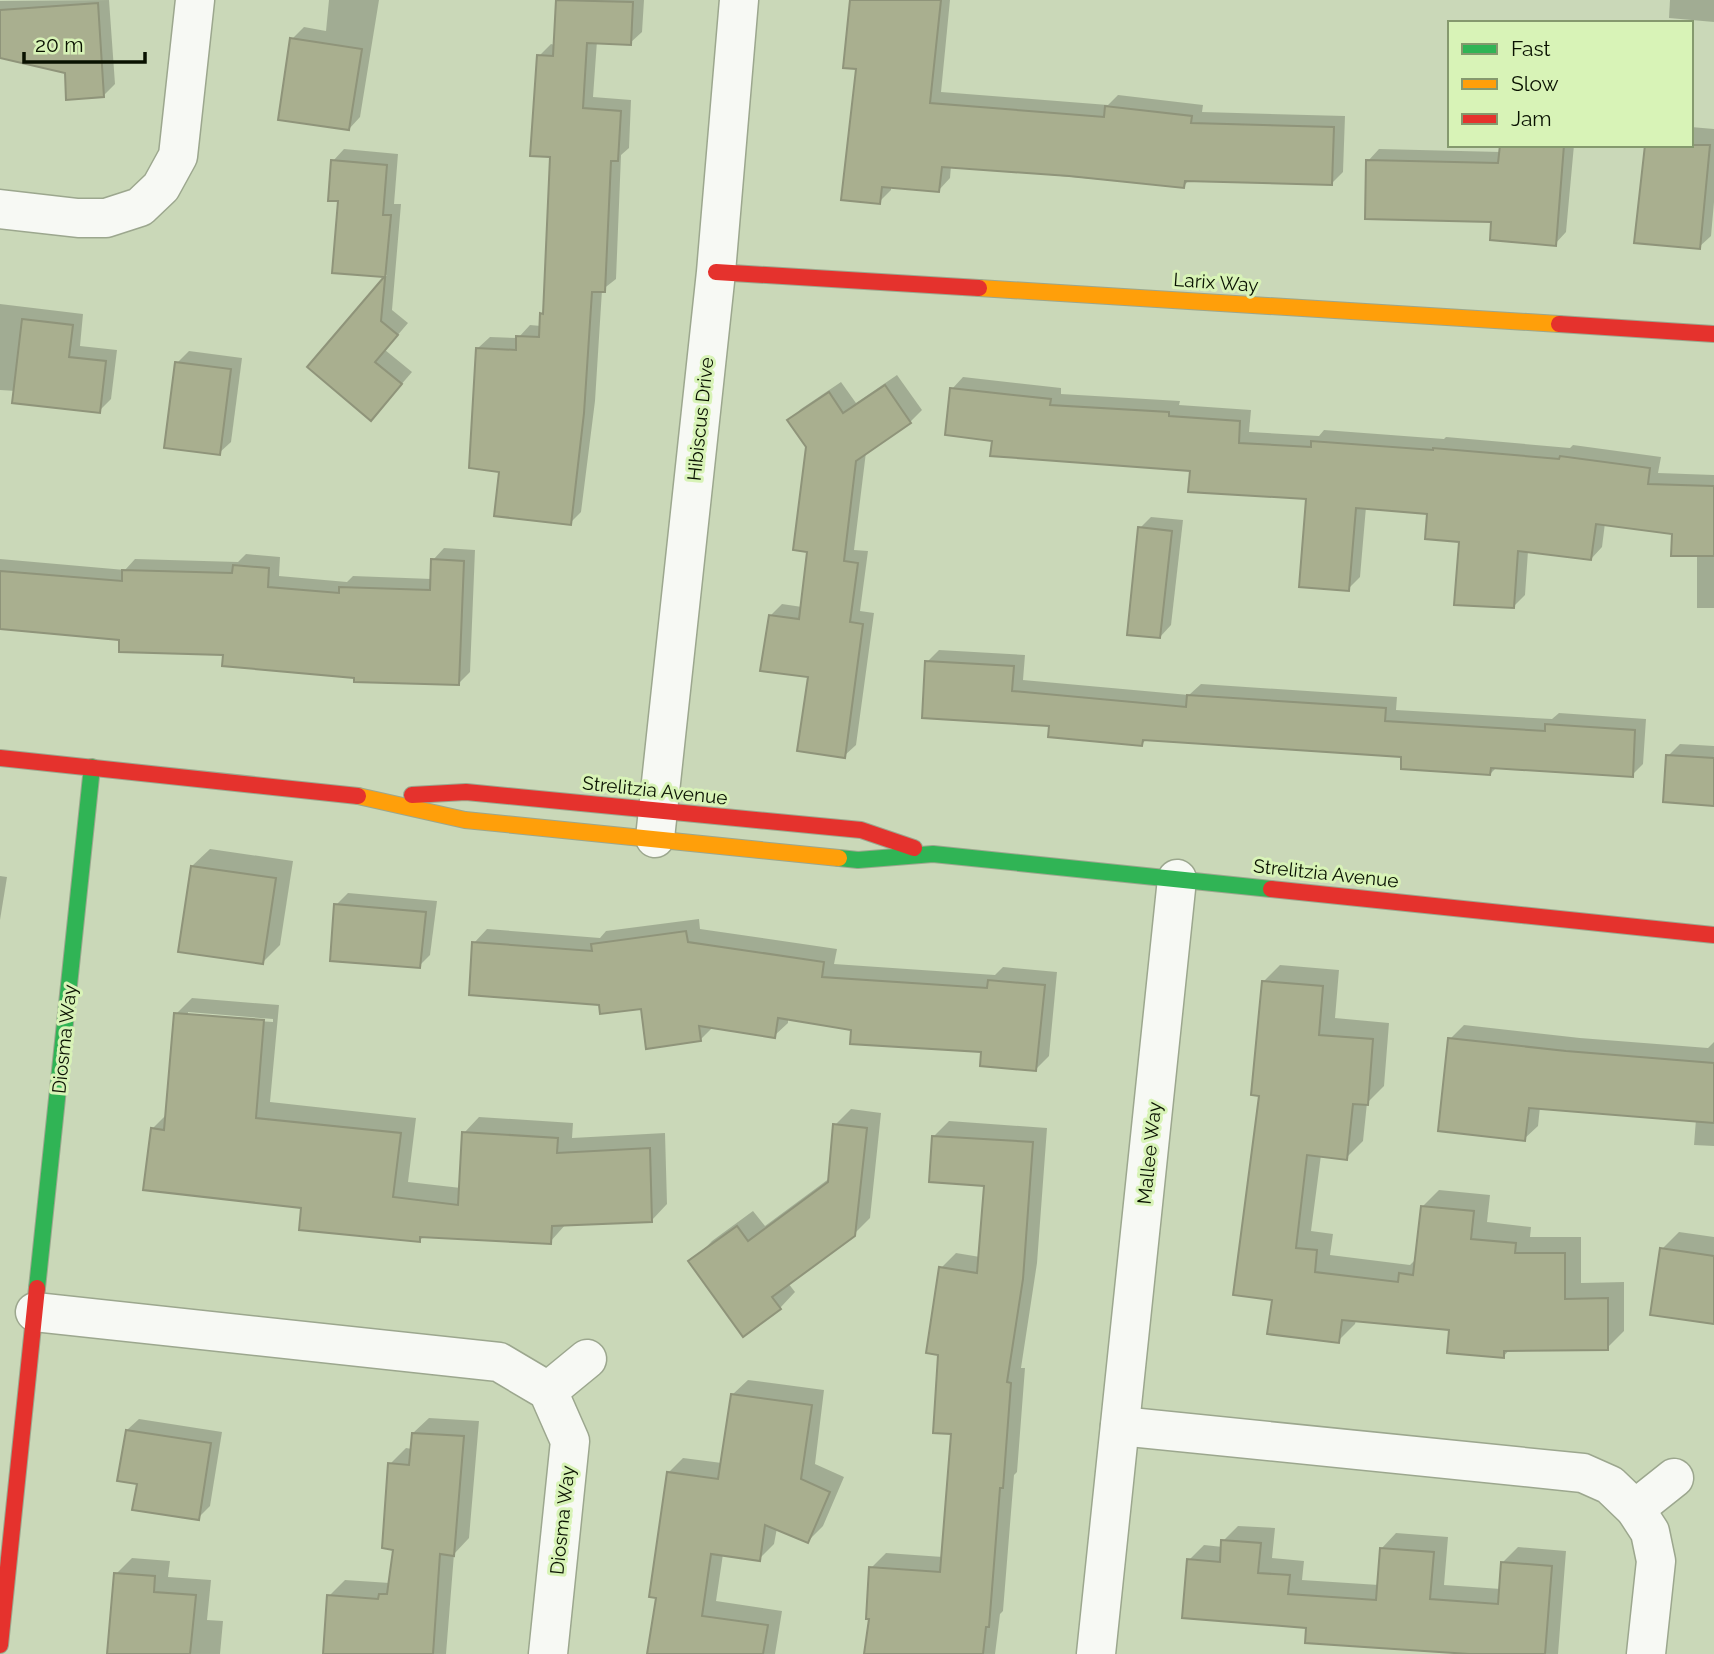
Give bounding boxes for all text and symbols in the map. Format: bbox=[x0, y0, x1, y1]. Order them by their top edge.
scale bar bbox=[24, 21, 145, 65]
legend bbox=[1448, 21, 1693, 147]
text: 20 m bbox=[35, 32, 83, 57]
text: Fast bbox=[1511, 36, 1551, 61]
text: Slow bbox=[1511, 71, 1559, 96]
text: Jam bbox=[1511, 106, 1552, 131]
street label: Larix Way bbox=[1173, 268, 1259, 296]
street label: Hibiscus Drive bbox=[683, 356, 717, 482]
street label: Strelitzia Avenue bbox=[581, 771, 729, 809]
street label: Strelitzia Avenue bbox=[1252, 854, 1400, 892]
street label: Diosma Way bbox=[47, 983, 81, 1095]
street label: Mallee Way bbox=[1133, 1101, 1165, 1205]
street label: Diosma Way bbox=[545, 1464, 579, 1576]

